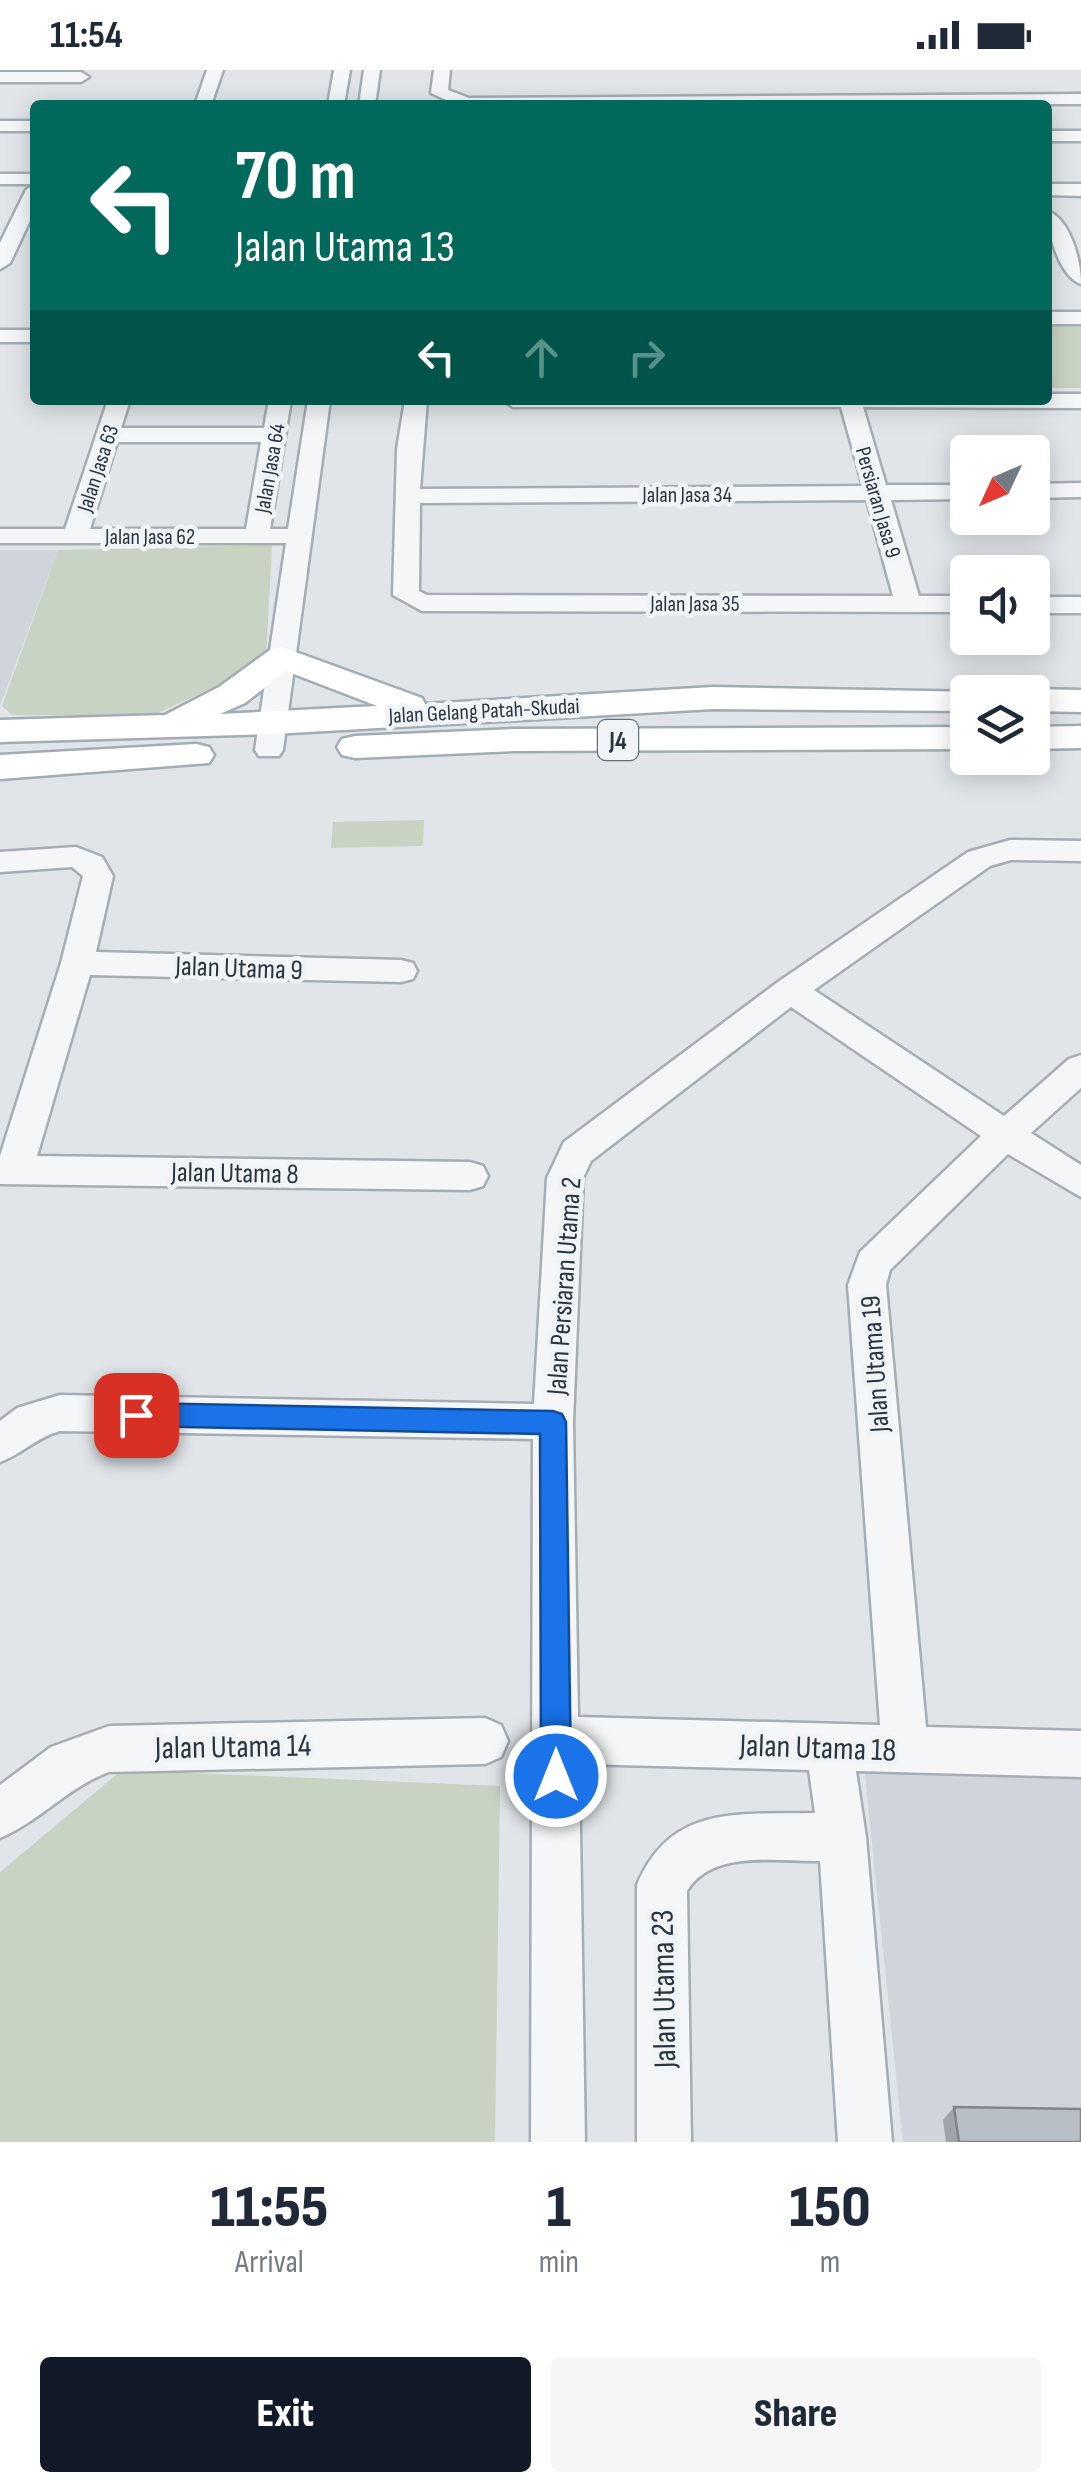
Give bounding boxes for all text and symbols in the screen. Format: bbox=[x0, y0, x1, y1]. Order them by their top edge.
text: 11:54 bbox=[50, 13, 123, 58]
text: 70 m bbox=[235, 135, 356, 219]
icon: left bbox=[70, 140, 200, 270]
text: Jalan Utama 13 bbox=[235, 220, 455, 275]
icon: left bbox=[409, 330, 464, 385]
icon: ahead bbox=[514, 330, 569, 385]
icon: right bbox=[619, 330, 674, 385]
street label: Jalan Jasa 63 bbox=[71, 421, 125, 516]
street label: Jalan Jasa 64 bbox=[249, 421, 292, 516]
north arrow bbox=[950, 435, 1050, 535]
map controls bbox=[950, 435, 1050, 775]
street label: Persiaran Jasa 9 bbox=[849, 444, 906, 561]
street label: Jalan Jasa 34 bbox=[641, 482, 732, 509]
street label: Jalan Jasa 62 bbox=[104, 524, 195, 551]
button: sound bbox=[950, 555, 1050, 655]
street label: Jalan Jasa 35 bbox=[649, 591, 740, 618]
button: layers bbox=[950, 675, 1050, 775]
street label: Jalan Gelang Patah-Skudai bbox=[387, 693, 580, 730]
road number: J4 bbox=[598, 720, 638, 760]
street label: Jalan Utama 9 bbox=[174, 950, 303, 987]
street label: Jalan Utama 8 bbox=[170, 1156, 299, 1191]
street label: Jalan Persiaran Utama 2 bbox=[540, 1176, 589, 1397]
street label: Jalan Utama 19 bbox=[854, 1294, 897, 1435]
pin bbox=[94, 1373, 179, 1458]
icon: arrive bbox=[109, 1388, 164, 1443]
position arrow bbox=[504, 1724, 608, 1828]
street label: Jalan Utama 18 bbox=[738, 1726, 897, 1771]
street label: Jalan Utama 14 bbox=[154, 1727, 311, 1768]
street label: Jalan Utama 23 bbox=[644, 1909, 685, 2069]
text: 11:55 bbox=[210, 2172, 328, 2244]
text: 1 bbox=[547, 2172, 571, 2244]
text: 150 bbox=[789, 2172, 871, 2244]
text: Arrival bbox=[235, 2243, 304, 2282]
text: min bbox=[539, 2243, 579, 2282]
text: m bbox=[820, 2243, 840, 2282]
button: Exit bbox=[40, 2357, 531, 2472]
button: Share bbox=[551, 2357, 1041, 2472]

